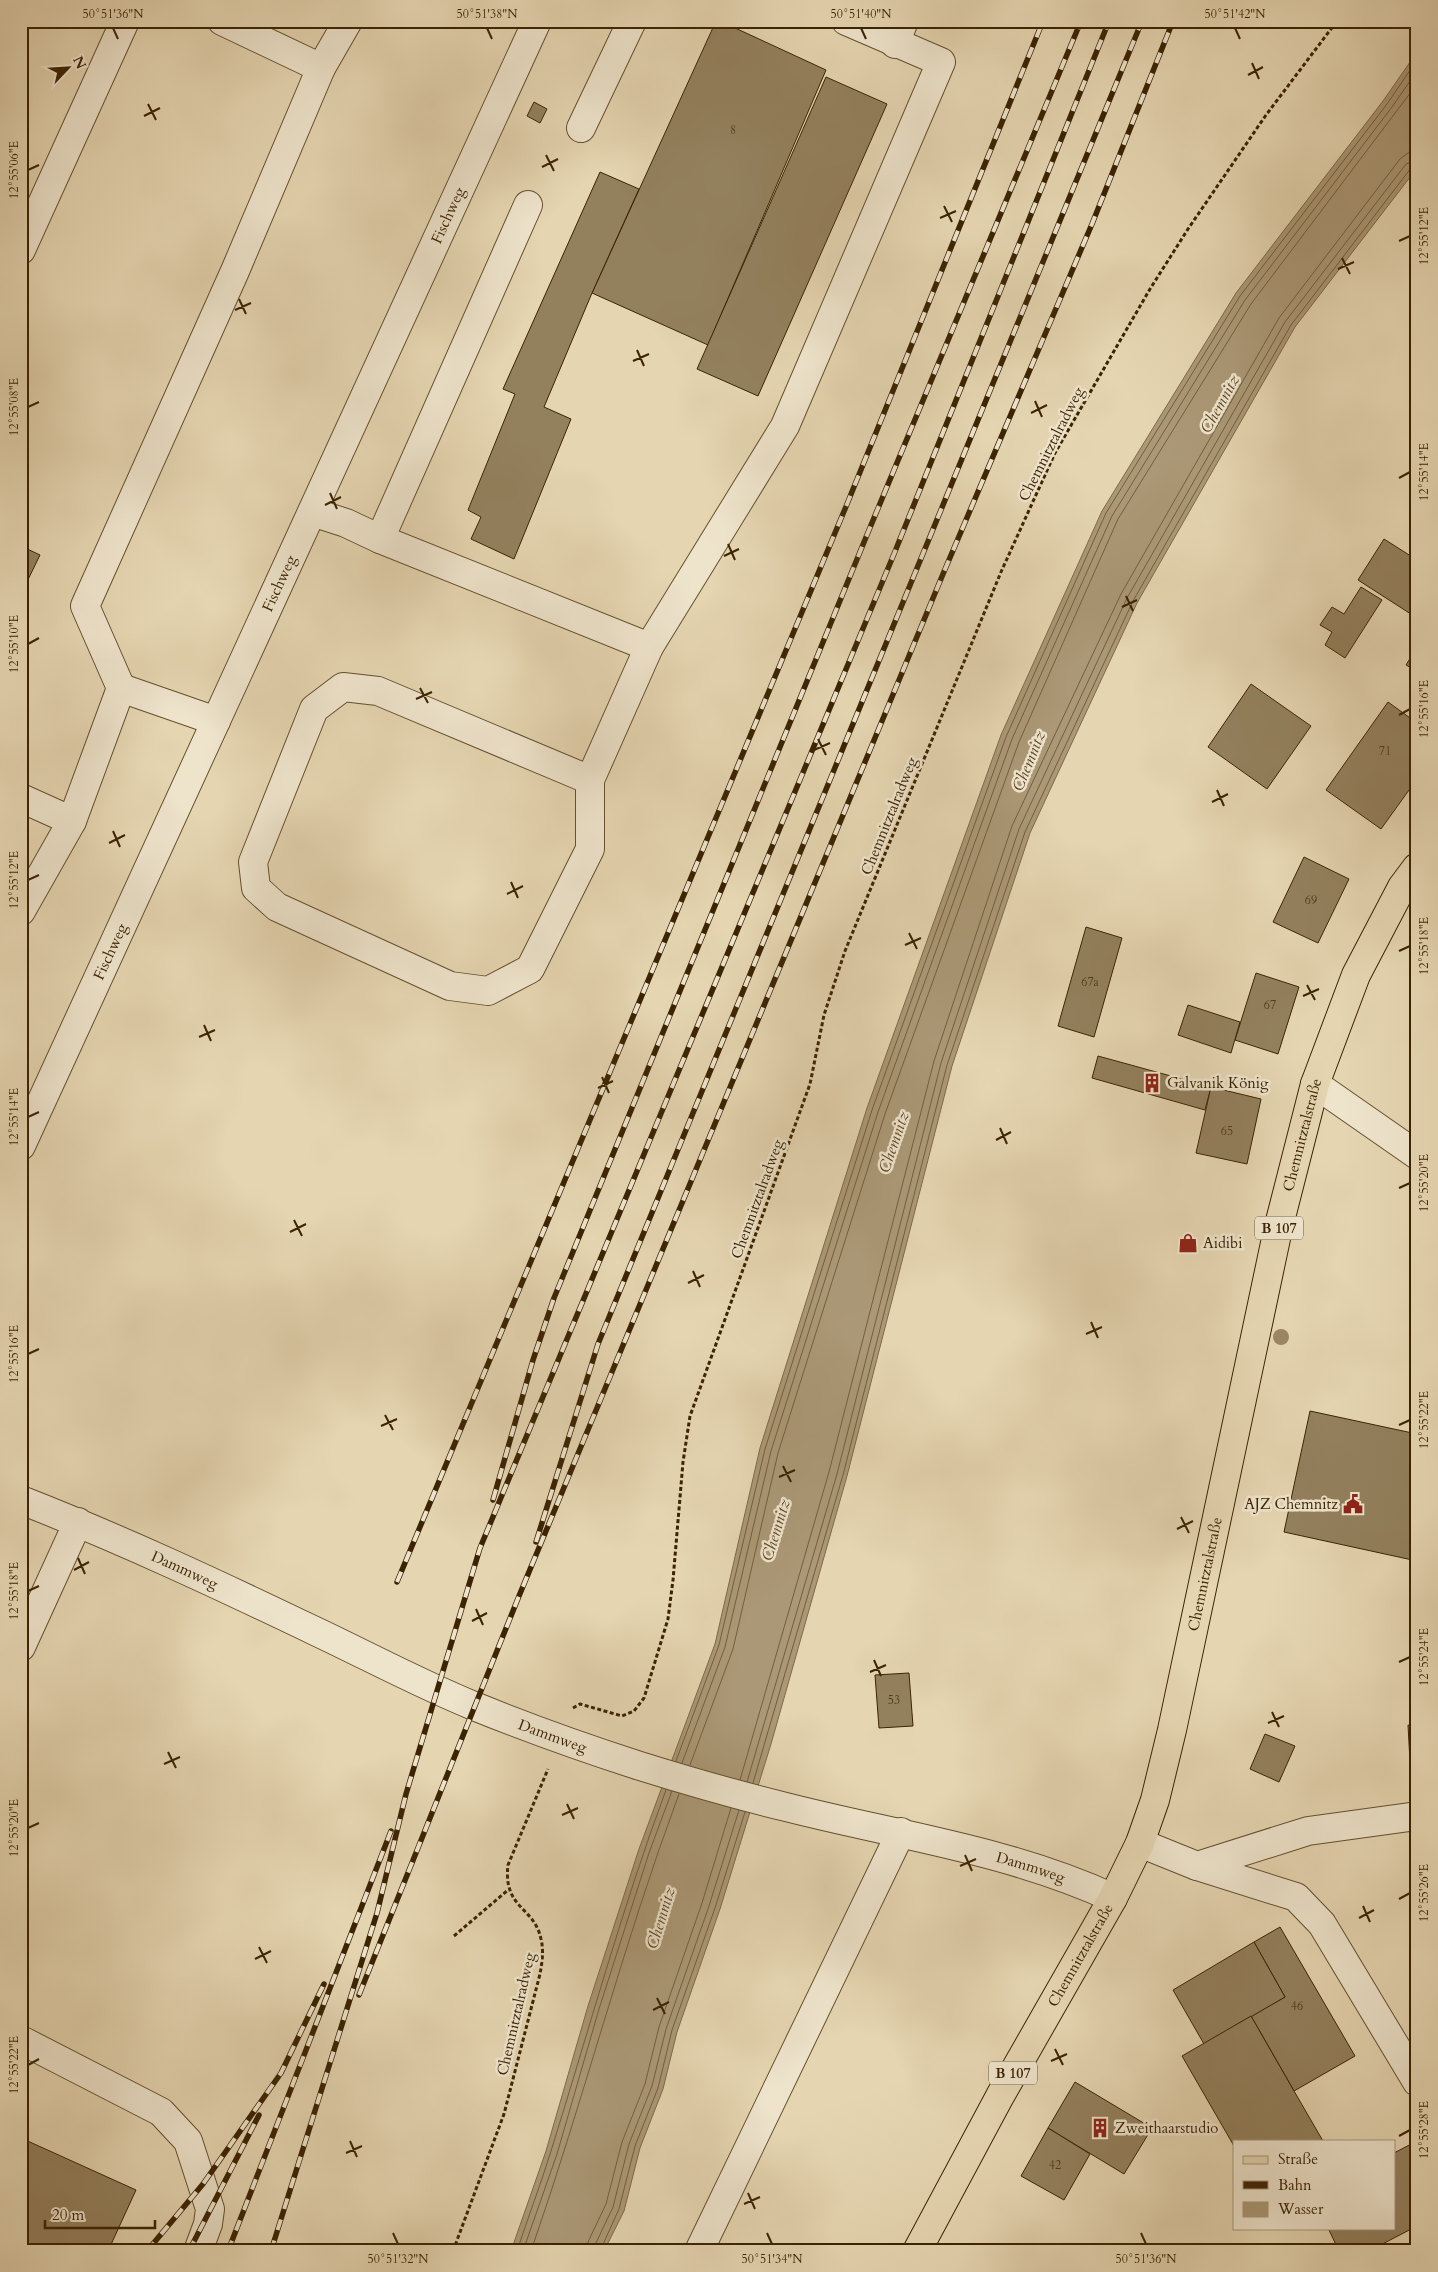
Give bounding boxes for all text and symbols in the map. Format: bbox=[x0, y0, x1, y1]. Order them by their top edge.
text: 50°51'36"N bbox=[83, 6, 144, 22]
text: 50°51'38"N bbox=[457, 6, 518, 22]
text: 50°51'40"N bbox=[831, 6, 892, 22]
text: 50°51'42"N bbox=[1205, 6, 1266, 22]
north arrow bbox=[42, 42, 92, 92]
text: N bbox=[68, 53, 91, 72]
house number: 8 bbox=[730, 122, 736, 138]
text: 12°55'06"E bbox=[6, 141, 22, 199]
street label: Fischweg bbox=[426, 183, 470, 247]
text: 12°55'12"E bbox=[1416, 207, 1432, 265]
water label: Chemnitz bbox=[1195, 371, 1245, 437]
text: 12°55'08"E bbox=[6, 378, 22, 436]
street label: Chemnitztalradweg bbox=[1014, 383, 1089, 504]
text: 12°55'14"E bbox=[1416, 443, 1432, 501]
street label: Fischweg bbox=[257, 551, 301, 615]
text: 12°55'10"E bbox=[6, 615, 22, 673]
text: 12°55'16"E bbox=[1416, 680, 1432, 738]
water label: Chemnitz bbox=[1007, 727, 1051, 795]
house number: 71 bbox=[1379, 743, 1391, 759]
street label: Chemnitztalradweg bbox=[856, 753, 922, 878]
text: 12°55'12"E bbox=[6, 851, 22, 909]
house number: 69 bbox=[1305, 892, 1317, 908]
text: 12°55'18"E bbox=[1416, 917, 1432, 975]
street label: Fischweg bbox=[89, 919, 132, 983]
house number: 67a bbox=[1081, 974, 1100, 990]
house number: 67 bbox=[1264, 997, 1276, 1013]
building icon: Galvanik König bbox=[1141, 1072, 1163, 1094]
place label: Galvanik König bbox=[1167, 1073, 1269, 1093]
street label: Chemnitztalstraße bbox=[1278, 1075, 1326, 1193]
text: 12°55'14"E bbox=[6, 1088, 22, 1146]
water label: Chemnitz bbox=[873, 1108, 915, 1176]
house number: 65 bbox=[1221, 1123, 1233, 1139]
street label: Chemnitztalradweg bbox=[726, 1136, 788, 1261]
text: 12°55'20"E bbox=[1416, 1154, 1432, 1212]
road number: B 107 bbox=[1255, 1216, 1303, 1240]
shop icon: Aidibi bbox=[1177, 1232, 1199, 1254]
place label: Aidibi bbox=[1203, 1233, 1242, 1253]
text: 12°55'16"E bbox=[6, 1325, 22, 1383]
text: 12°55'22"E bbox=[1416, 1391, 1432, 1449]
public building icon: AJZ Chemnitz bbox=[1342, 1493, 1364, 1515]
place label: AJZ Chemnitz bbox=[1244, 1494, 1338, 1514]
water label: Chemnitz bbox=[756, 1496, 796, 1564]
street label: Chemnitztalstraße bbox=[1183, 1515, 1227, 1633]
street label: Dammweg bbox=[148, 1546, 222, 1594]
text: 12°55'18"E bbox=[6, 1562, 22, 1620]
text: 12°55'24"E bbox=[1416, 1628, 1432, 1686]
house number: 53 bbox=[888, 1692, 900, 1708]
street label: Dammweg bbox=[516, 1714, 590, 1758]
text: 12°55'20"E bbox=[6, 1799, 22, 1857]
street label: Dammweg bbox=[994, 1847, 1068, 1888]
text: 12°55'26"E bbox=[1416, 1864, 1432, 1922]
water label: Chemnitz bbox=[641, 1884, 681, 1952]
street label: Chemnitztalstraße bbox=[1043, 1900, 1118, 2010]
street label: Chemnitztalradweg bbox=[492, 1950, 540, 2077]
house number: 46 bbox=[1291, 1998, 1303, 2014]
text: 12°55'22"E bbox=[6, 2036, 22, 2094]
road number: B 107 bbox=[989, 2062, 1037, 2084]
text: 12°55'28"E bbox=[1416, 2101, 1432, 2159]
building icon: Zweithaarstudio bbox=[1089, 2117, 1111, 2139]
place label: Zweithaarstudio bbox=[1115, 2118, 1218, 2138]
legend bbox=[1233, 2140, 1396, 2230]
text: Straße bbox=[1278, 2149, 1318, 2169]
house number: 42 bbox=[1049, 2157, 1061, 2173]
text: Bahn bbox=[1278, 2175, 1312, 2195]
scale bar bbox=[45, 2197, 155, 2229]
text: Wasser bbox=[1277, 2199, 1324, 2219]
text: 20 m bbox=[52, 2205, 84, 2225]
text: 50°51'32"N bbox=[368, 2251, 429, 2267]
text: 50°51'34"N bbox=[742, 2251, 803, 2267]
text: 50°51'36"N bbox=[1116, 2251, 1177, 2267]

